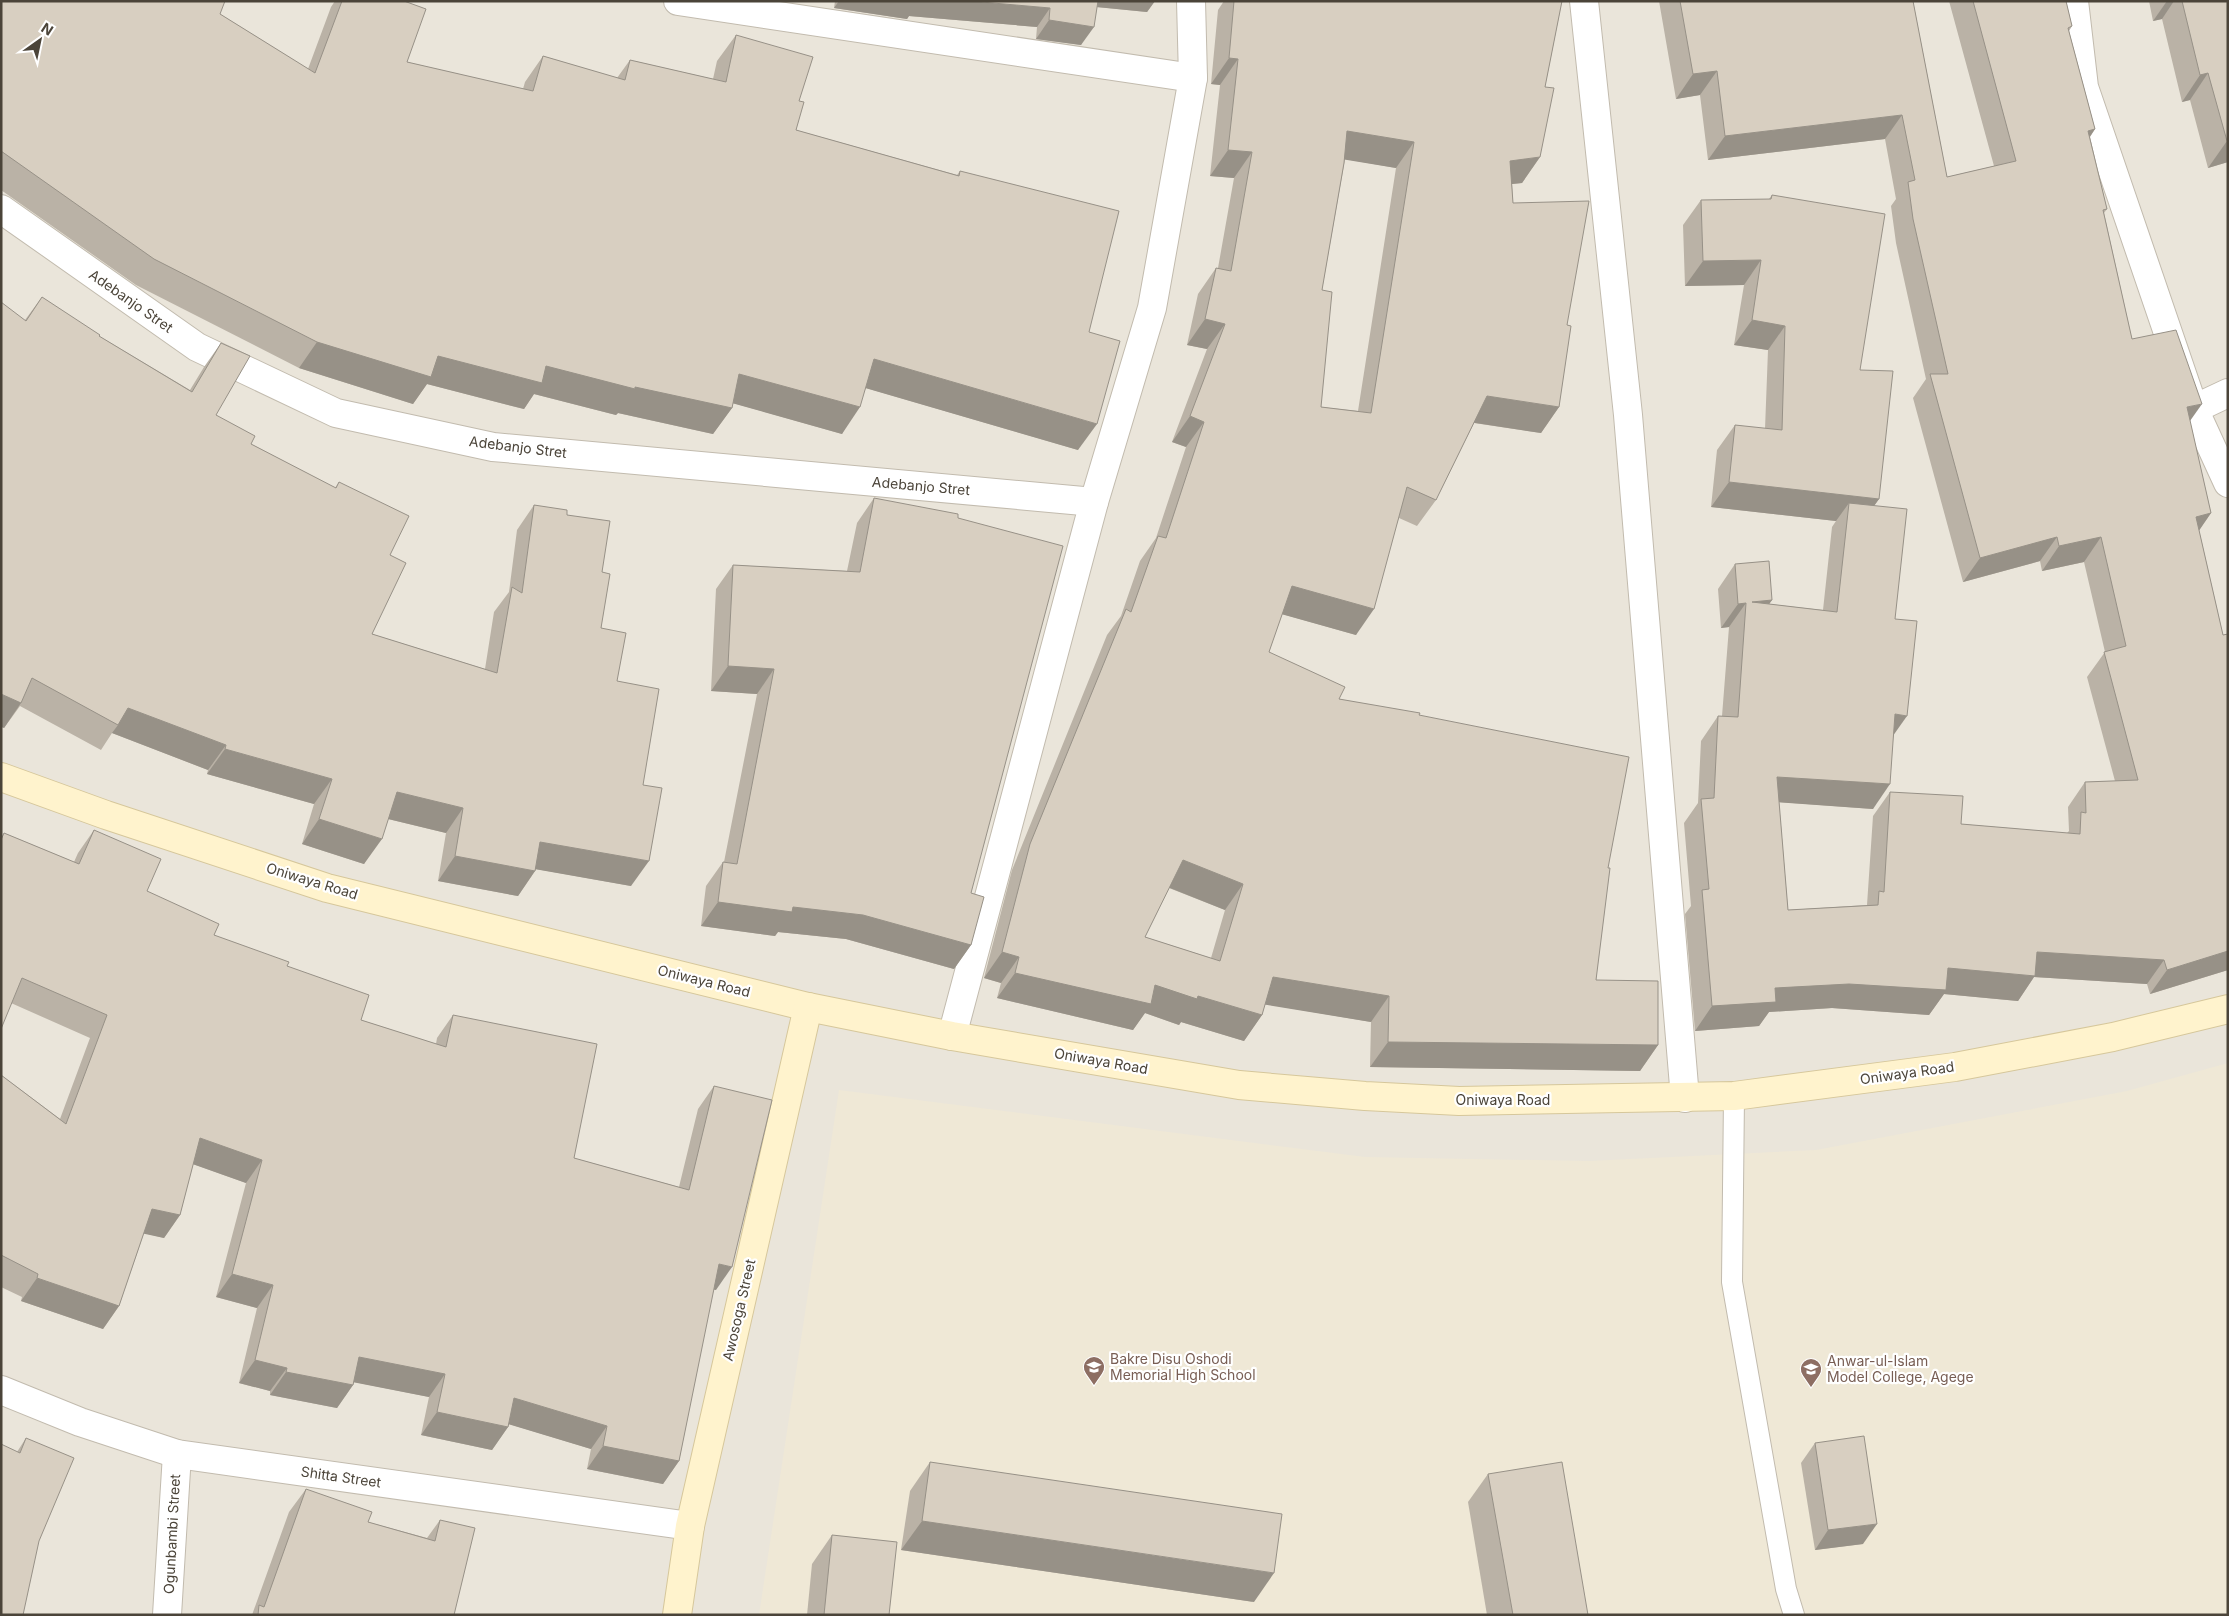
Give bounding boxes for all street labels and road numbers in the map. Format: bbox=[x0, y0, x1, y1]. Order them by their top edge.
street label: Adebanjo Stret bbox=[86, 265, 177, 336]
street label: Adebanjo Stret bbox=[468, 432, 568, 461]
street label: Adebanjo Stret bbox=[871, 473, 971, 498]
street label: Oniwaya Road bbox=[264, 859, 360, 903]
street label: Oniwaya Road bbox=[656, 961, 752, 1000]
street label: Oniwaya Road bbox=[1053, 1044, 1149, 1077]
street label: Oniwaya Road bbox=[1859, 1057, 1955, 1088]
street label: Oniwaya Road bbox=[1456, 1091, 1550, 1108]
street label: Awosoga Street bbox=[719, 1257, 759, 1362]
street label: Shitta Street bbox=[300, 1462, 383, 1491]
street label: Ogunbambi Street bbox=[160, 1473, 183, 1594]

